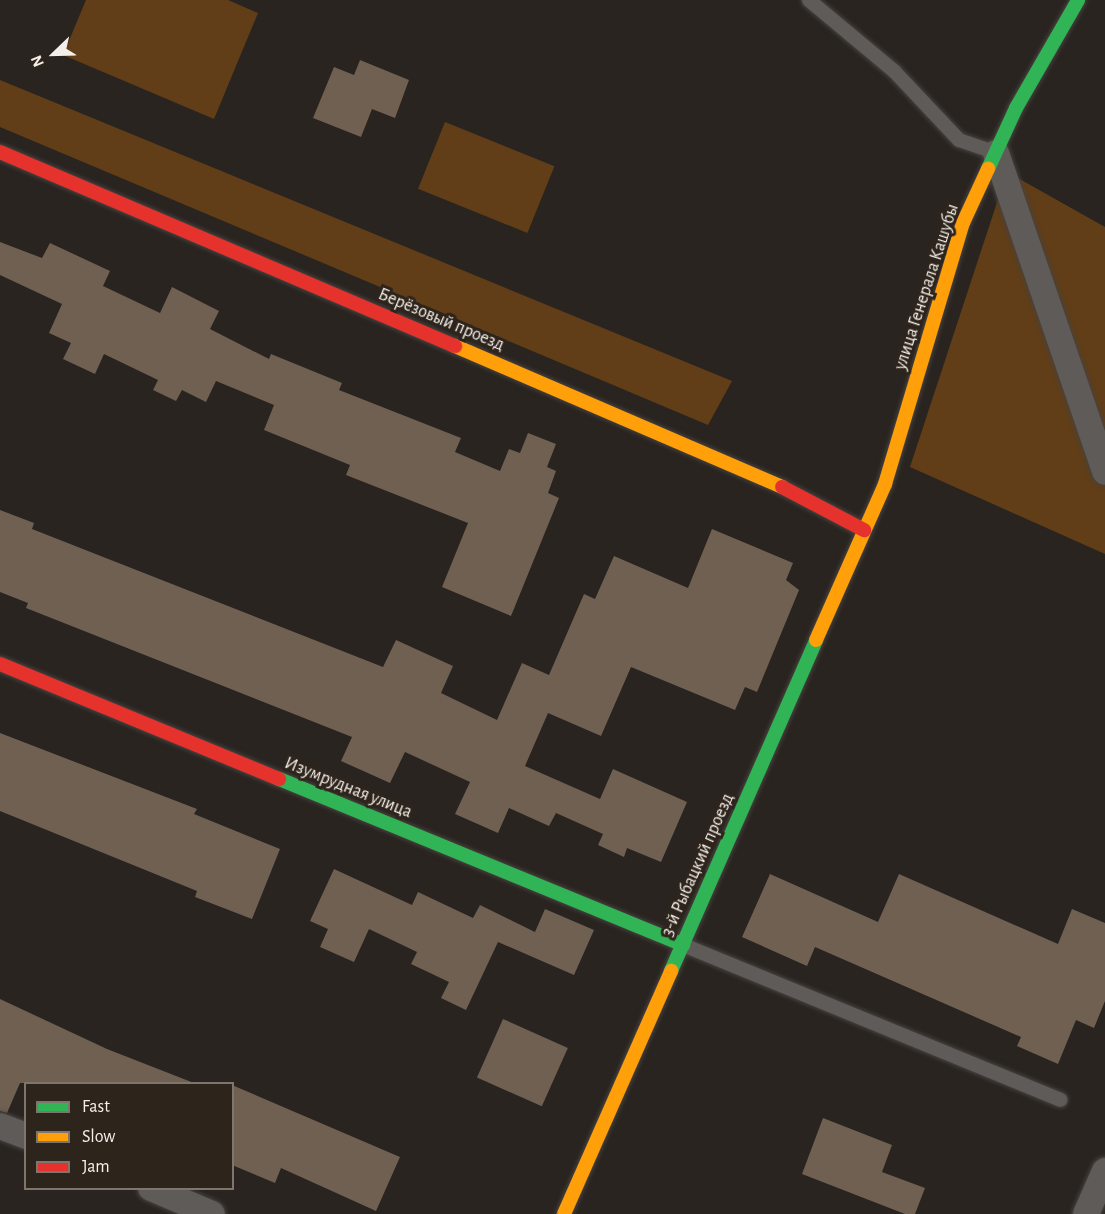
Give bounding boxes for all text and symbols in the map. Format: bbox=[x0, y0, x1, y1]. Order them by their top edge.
north arrow bbox=[24, 24, 84, 84]
text: N bbox=[28, 53, 47, 69]
street label: улица Генерала Кашубы bbox=[890, 201, 964, 373]
street label: Берёзовый проезд bbox=[375, 284, 507, 356]
street label: Изумрудная улица bbox=[281, 753, 415, 823]
street label: 3-й Рыбацкий проезд bbox=[657, 790, 739, 940]
legend bbox=[24, 1082, 234, 1190]
text: Fast bbox=[82, 1098, 110, 1116]
text: Slow bbox=[82, 1128, 115, 1146]
text: Jam bbox=[82, 1158, 110, 1176]

